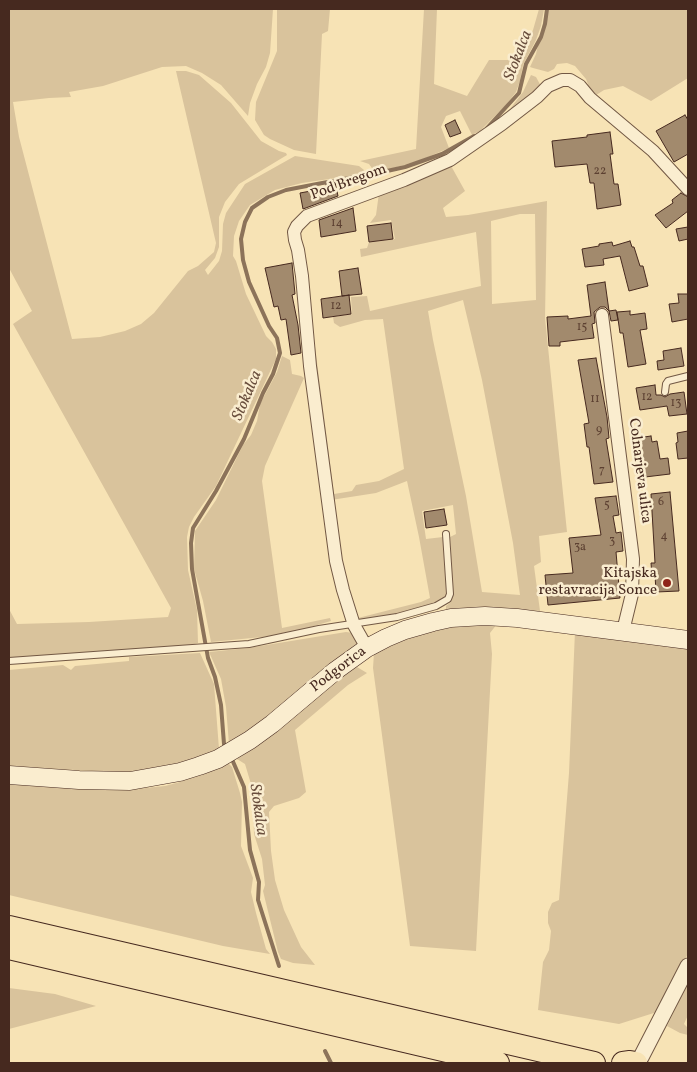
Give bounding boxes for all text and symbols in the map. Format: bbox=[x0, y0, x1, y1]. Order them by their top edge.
water label: Stokalca bbox=[501, 28, 537, 84]
street label: Pod Bregom bbox=[309, 161, 389, 205]
house number: 22 bbox=[594, 165, 606, 179]
house number: 14 bbox=[331, 217, 343, 231]
house number: 12 bbox=[330, 300, 342, 314]
house number: 15 bbox=[577, 321, 587, 335]
water label: Stokalca bbox=[229, 368, 267, 424]
house number: 12 bbox=[641, 391, 653, 405]
house number: 11 bbox=[590, 393, 600, 407]
house number: 13 bbox=[671, 397, 681, 411]
street label: Colnarjeva ulica bbox=[624, 417, 654, 525]
house number: 9 bbox=[596, 424, 602, 438]
house number: 7 bbox=[599, 464, 605, 478]
house number: 6 bbox=[658, 496, 664, 510]
house number: 5 bbox=[604, 499, 610, 513]
house number: 4 bbox=[660, 530, 668, 544]
house number: 3 bbox=[609, 535, 615, 549]
house number: 3a bbox=[574, 541, 586, 555]
place label: Kitajska restavracija Sonce bbox=[538, 565, 657, 600]
marker: Kitajska restavracija Sonce bbox=[661, 577, 673, 589]
street label: Podgorica bbox=[307, 643, 371, 697]
water label: Stokalca bbox=[244, 783, 270, 837]

